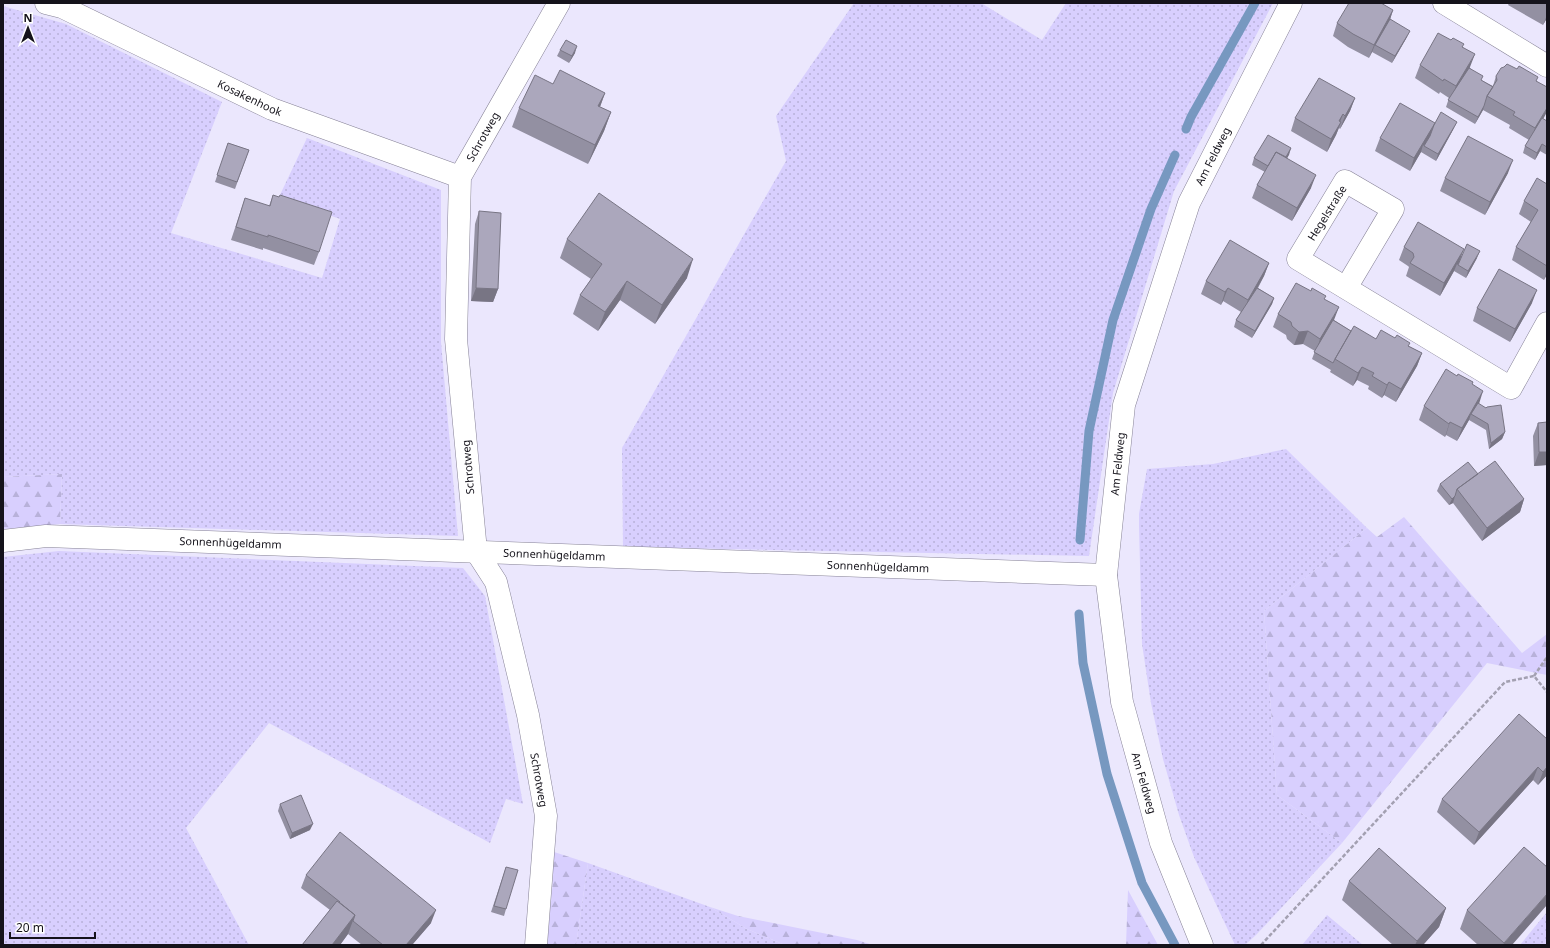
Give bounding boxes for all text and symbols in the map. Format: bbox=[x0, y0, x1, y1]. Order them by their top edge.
north arrow bbox=[8, 8, 48, 48]
text: N bbox=[24, 10, 32, 25]
street label: Kosakenhook bbox=[215, 76, 284, 119]
street label: Schrotweg bbox=[462, 109, 503, 164]
street label: Am Feldweg bbox=[1191, 124, 1234, 188]
street label: Hegelstraße bbox=[1304, 182, 1350, 243]
street label: Am Feldweg bbox=[1106, 431, 1128, 496]
street label: Schrotweg bbox=[458, 439, 477, 495]
street label: Sonnenhügeldamm bbox=[179, 533, 282, 552]
street label: Sonnenhügeldamm bbox=[503, 545, 606, 564]
street label: Sonnenhügeldamm bbox=[827, 557, 930, 575]
street label: Am Feldweg bbox=[1129, 750, 1160, 815]
street label: Schrotweg bbox=[527, 752, 552, 808]
scale bar bbox=[10, 914, 95, 940]
text: 20 m bbox=[16, 919, 44, 936]

